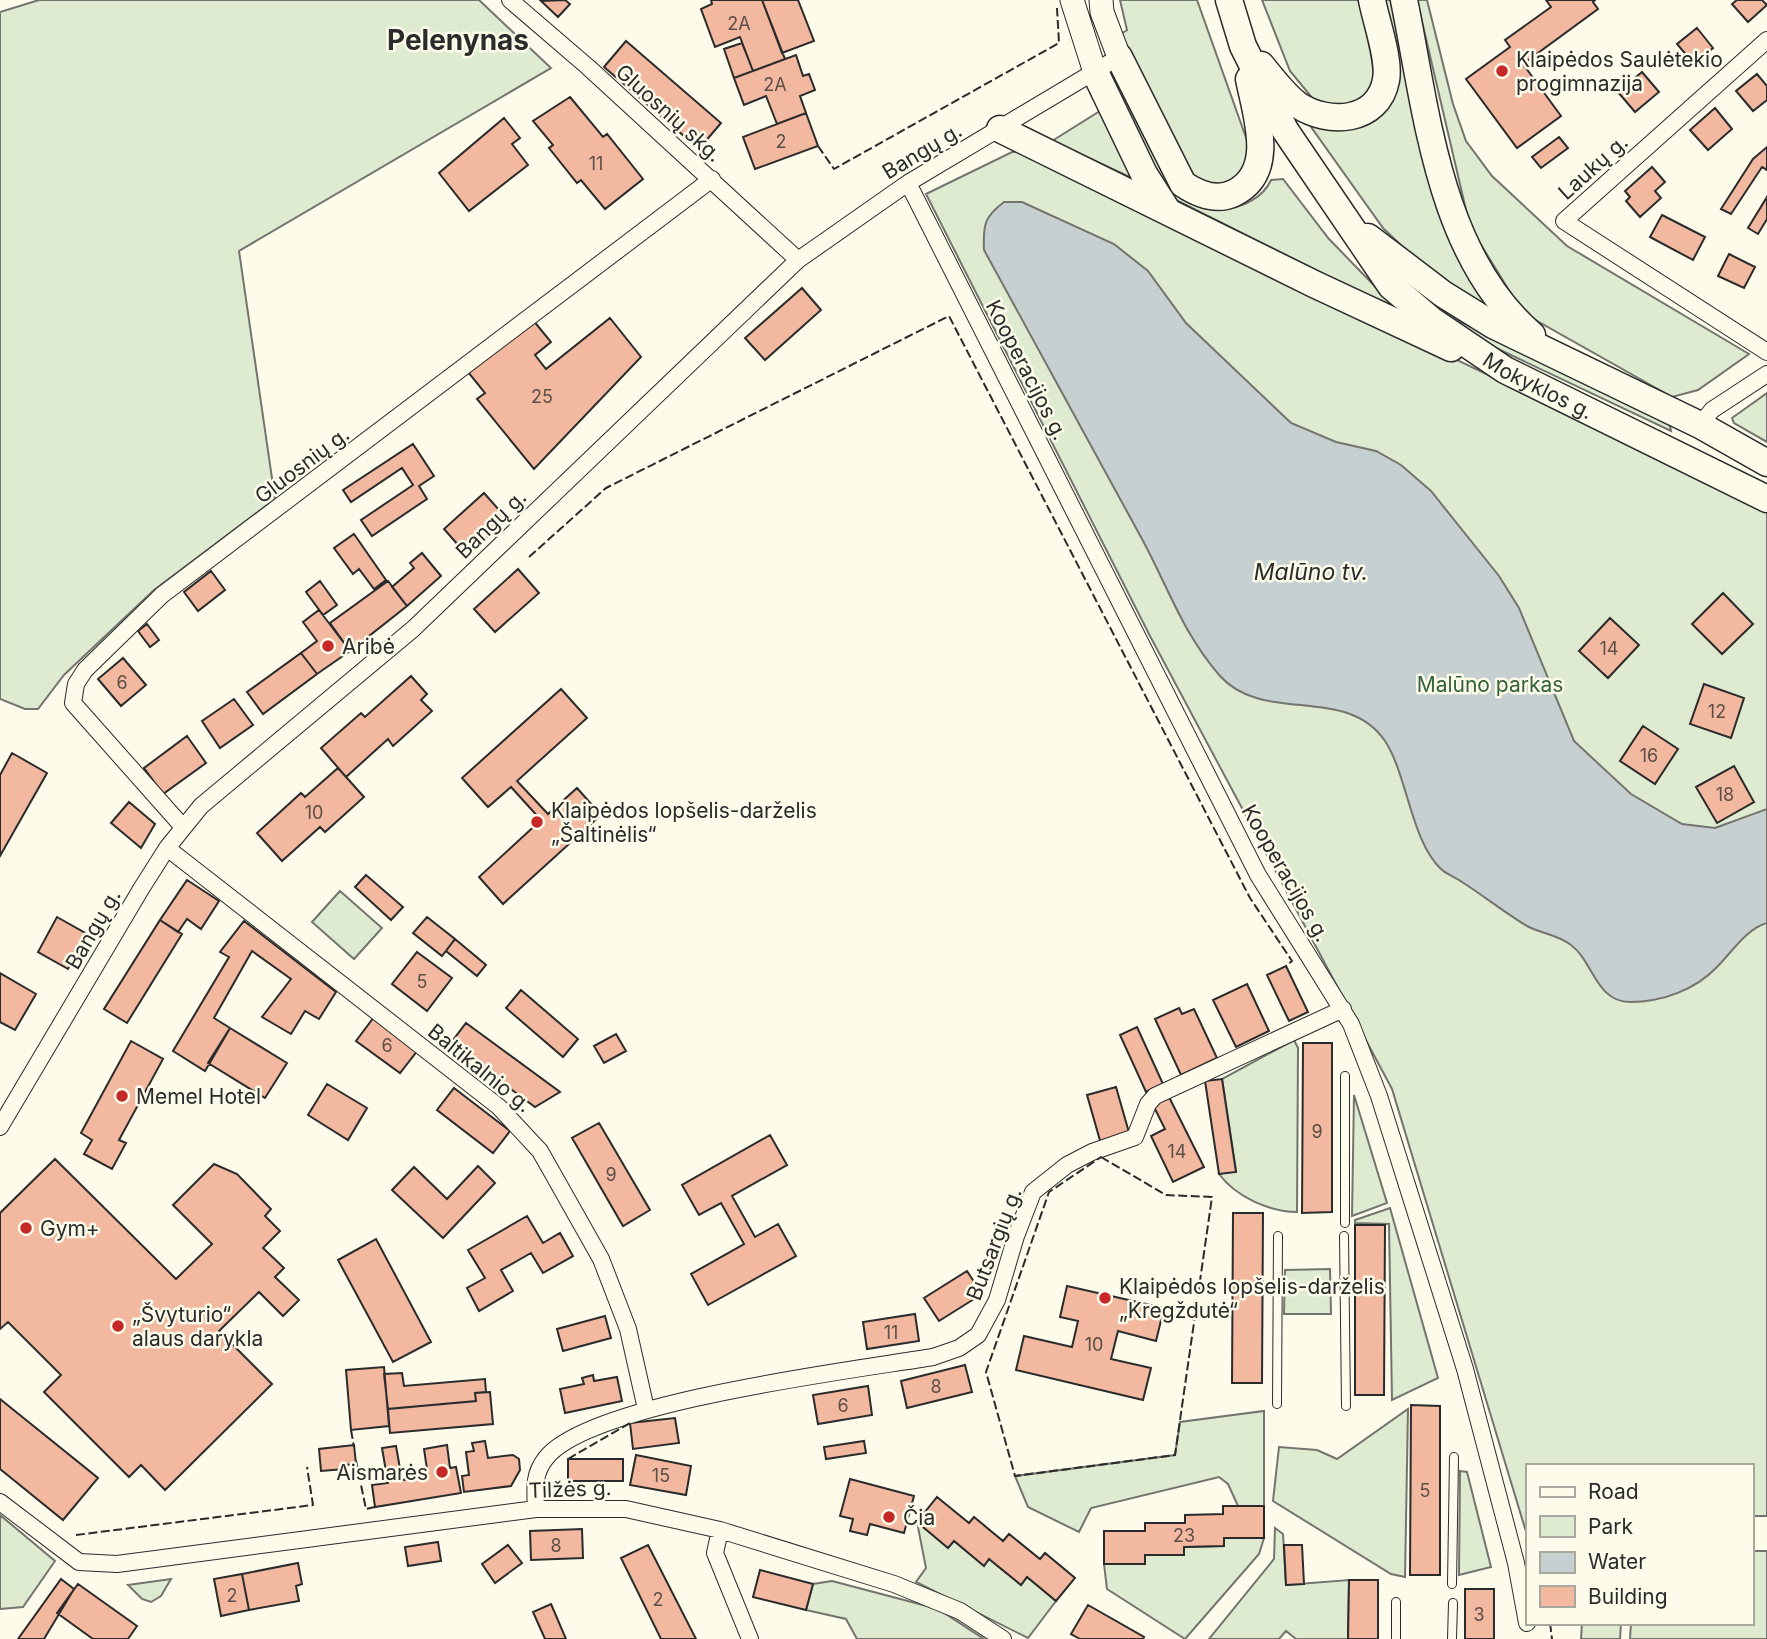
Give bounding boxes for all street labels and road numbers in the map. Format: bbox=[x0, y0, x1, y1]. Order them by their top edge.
street label: Gluosnių skg. bbox=[611, 59, 727, 167]
street label: Bangų g. bbox=[878, 118, 966, 184]
street label: Laukų g. bbox=[1553, 129, 1633, 205]
street label: Kooperacijos g. bbox=[981, 296, 1073, 444]
street label: Mokyklos g. bbox=[1479, 346, 1597, 424]
street label: Gluosnių g. bbox=[250, 421, 354, 509]
street label: Bangų g. bbox=[451, 484, 531, 564]
street label: Kooperacijos g. bbox=[1237, 800, 1335, 946]
street label: Bangų g. bbox=[60, 885, 126, 973]
street label: Baltikalnio g. bbox=[423, 1019, 537, 1117]
street label: Butsargių g. bbox=[961, 1184, 1027, 1304]
street label: Tilžės g. bbox=[528, 1475, 612, 1503]

